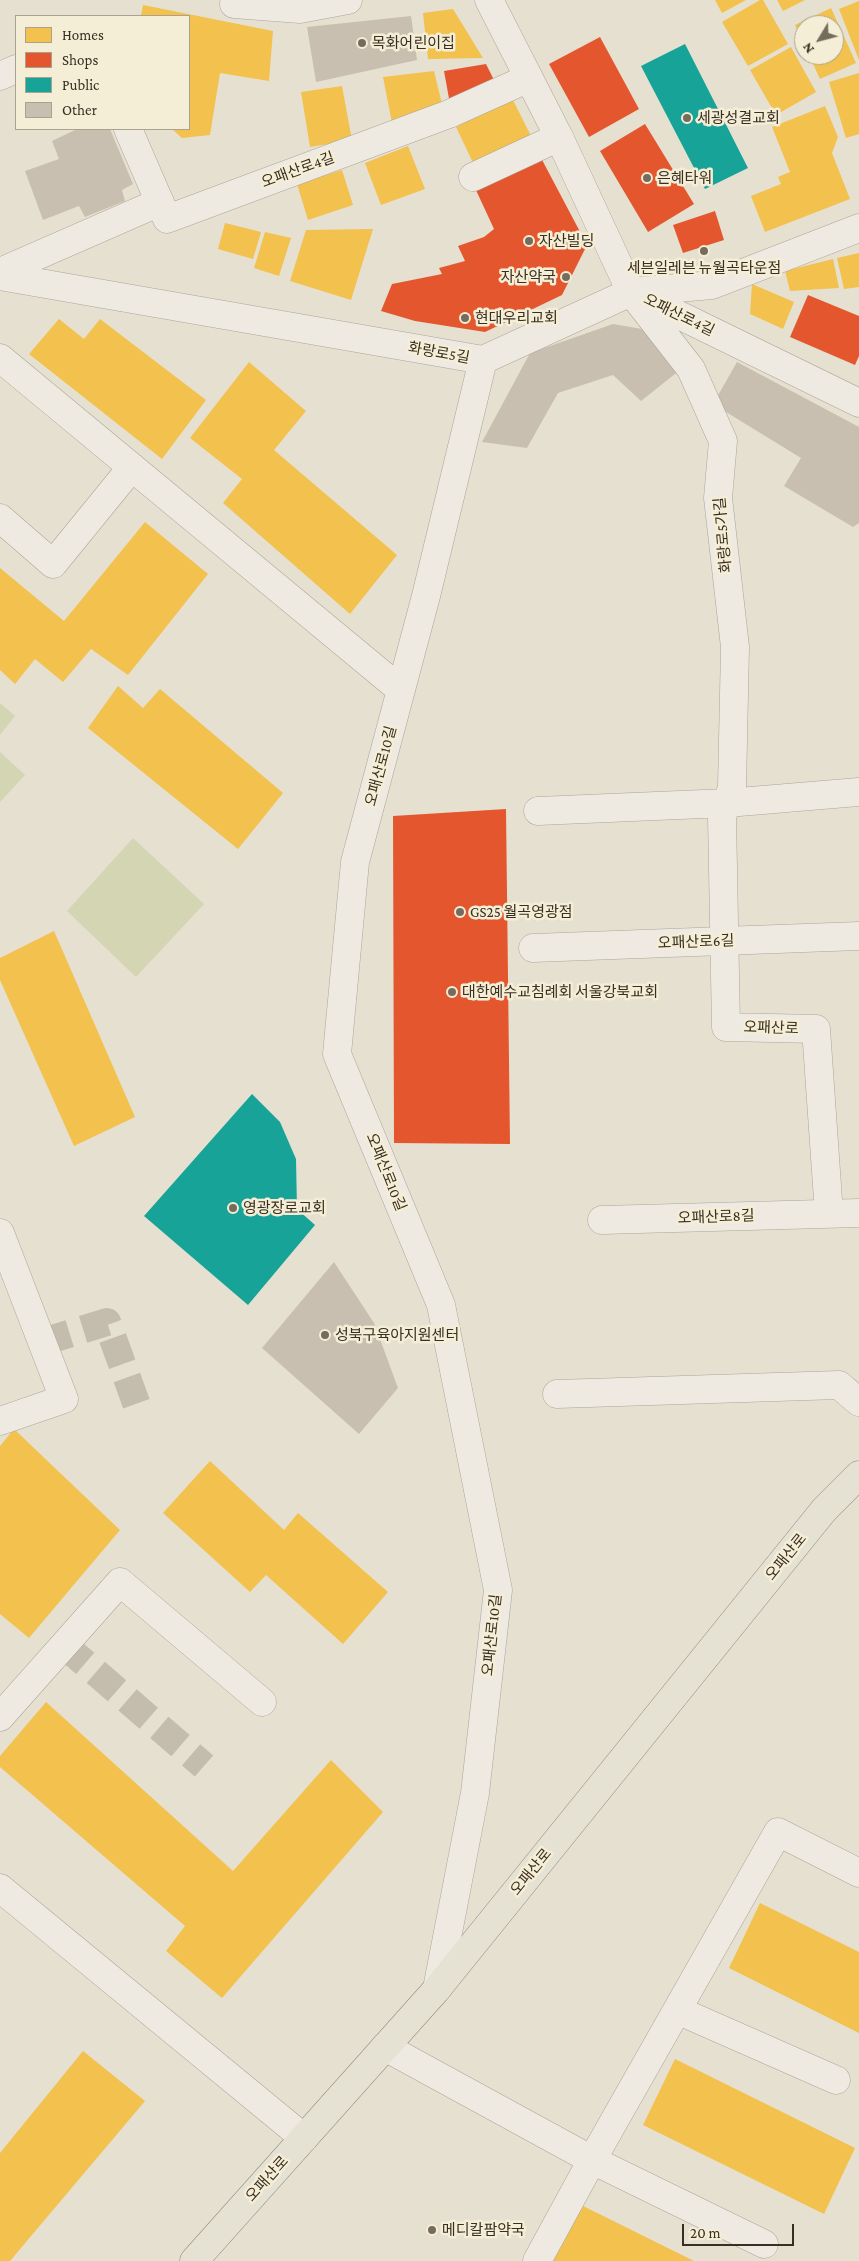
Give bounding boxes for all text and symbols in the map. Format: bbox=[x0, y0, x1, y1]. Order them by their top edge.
legend bbox=[15, 15, 190, 130]
north arrow bbox=[794, 15, 844, 65]
text: Homes bbox=[62, 27, 104, 43]
place label: 목화어린이집 bbox=[372, 34, 455, 52]
marker: 목화어린이집 bbox=[356, 37, 368, 49]
text: N bbox=[799, 40, 817, 57]
text: Shops bbox=[62, 52, 98, 68]
text: Public bbox=[62, 77, 99, 93]
text: Other bbox=[62, 102, 97, 118]
place label: 세광성결교회 bbox=[697, 109, 780, 127]
marker: 세광성결교회 bbox=[681, 112, 693, 124]
street label: 오패산로4길 bbox=[259, 148, 337, 192]
place label: 은혜타워 bbox=[657, 169, 712, 187]
marker: 은혜타워 bbox=[641, 172, 653, 184]
place label: 자산빌딩 bbox=[539, 232, 594, 250]
marker: 자산빌딩 bbox=[523, 235, 535, 247]
marker: 세븐일레븐 뉴월곡타운점 bbox=[698, 245, 710, 257]
place label: 세븐일레븐 뉴월곡타운점 bbox=[627, 259, 781, 277]
place label: 자산약국 bbox=[501, 268, 556, 286]
marker: 자산약국 bbox=[560, 271, 572, 283]
street label: 오패산로4길 bbox=[641, 290, 717, 340]
place label: 현대우리교회 bbox=[475, 309, 558, 327]
marker: 현대우리교회 bbox=[459, 312, 471, 324]
street label: 화랑로5길 bbox=[407, 339, 471, 367]
street label: 화랑로5가길 bbox=[711, 496, 735, 574]
street label: 오패산로10길 bbox=[362, 724, 400, 808]
place label: GS25 월곡영광점 bbox=[470, 903, 573, 921]
marker: GS25 월곡영광점 bbox=[454, 906, 466, 918]
street label: 오패산로6길 bbox=[657, 932, 735, 952]
place label: 대한예수교침례회 서울강북교회 bbox=[462, 983, 658, 1001]
marker: 대한예수교침례회 서울강북교회 bbox=[446, 986, 458, 998]
street label: 오패산로 bbox=[743, 1018, 799, 1038]
street label: 오패산로10길 bbox=[362, 1130, 410, 1214]
place label: 영광장로교회 bbox=[243, 1199, 326, 1217]
marker: 영광장로교회 bbox=[227, 1202, 239, 1214]
street label: 오패산로8길 bbox=[677, 1207, 755, 1227]
place label: 성북구육아지원센터 bbox=[335, 1326, 459, 1344]
marker: 성북구육아지원센터 bbox=[319, 1329, 331, 1341]
street label: 오패산로 bbox=[762, 1530, 810, 1584]
street label: 오패산로10길 bbox=[479, 1593, 505, 1677]
street label: 오패산로 bbox=[507, 1845, 555, 1899]
street label: 오패산로 bbox=[242, 2152, 292, 2206]
scale bar bbox=[684, 2214, 796, 2246]
place label: 메디칼팜약국 bbox=[442, 2221, 525, 2239]
marker: 메디칼팜약국 bbox=[426, 2224, 438, 2236]
text: 20 m bbox=[690, 2225, 721, 2241]

